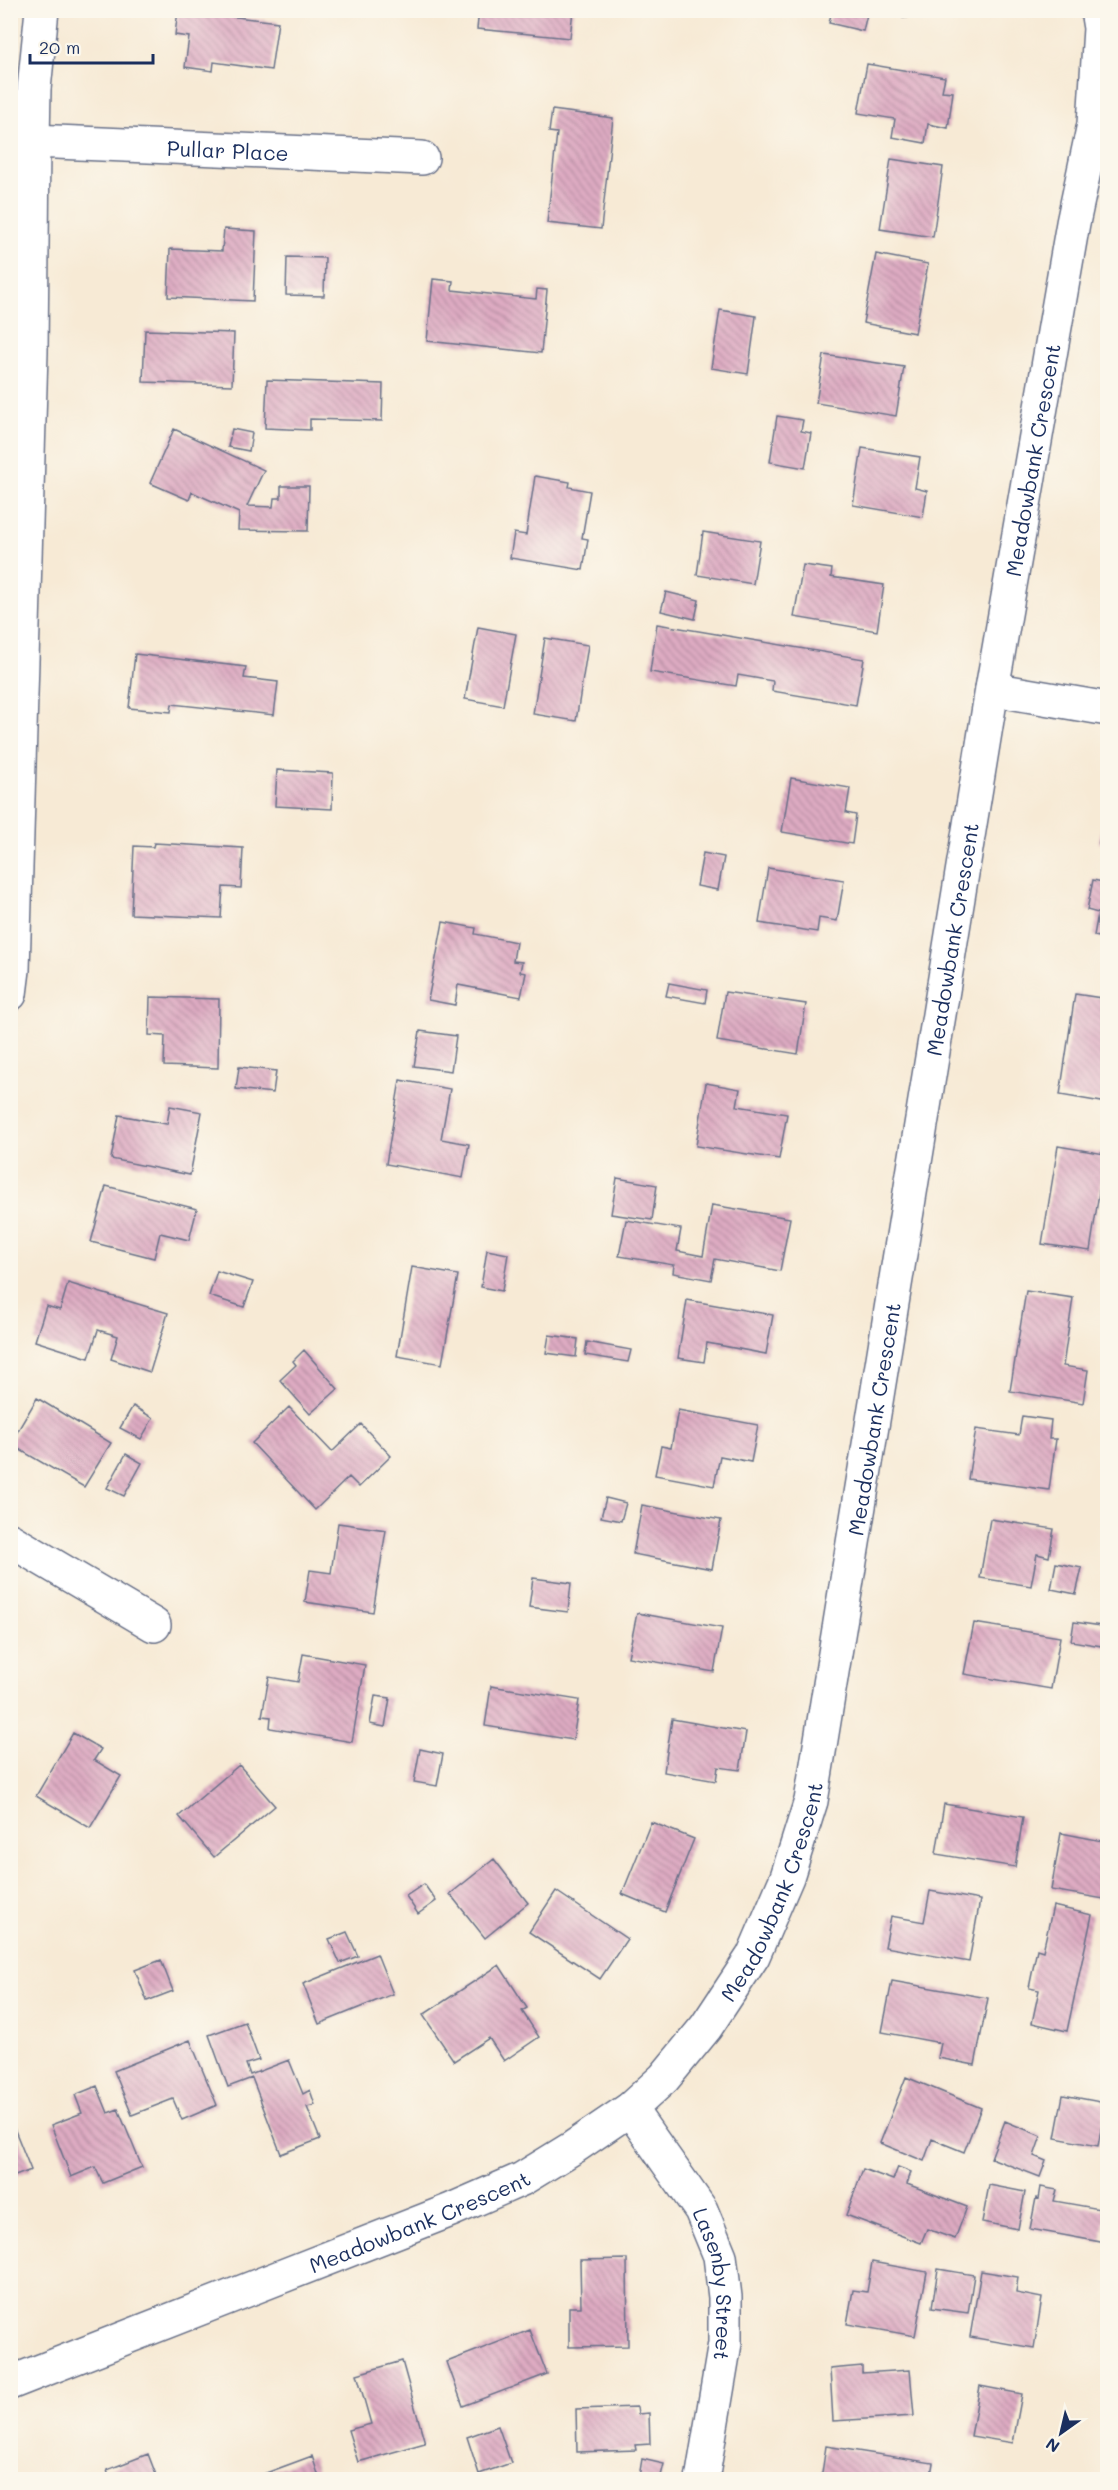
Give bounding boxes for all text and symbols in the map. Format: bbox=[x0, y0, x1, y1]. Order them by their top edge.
scale bar bbox=[30, 27, 153, 65]
text: 20 m bbox=[39, 35, 80, 59]
street label: Pullar Place bbox=[166, 133, 289, 166]
street label: Meadowbank Crescent bbox=[998, 341, 1065, 578]
street label: Meadowbank Crescent bbox=[919, 821, 984, 1058]
street label: Meadowbank Crescent bbox=[841, 1300, 905, 1537]
street label: Meadowbank Crescent bbox=[714, 1780, 827, 2006]
street label: Meadowbank Crescent bbox=[305, 2164, 535, 2278]
street label: Lasenby Street bbox=[688, 2203, 739, 2363]
north arrow bbox=[1031, 2403, 1091, 2463]
text: N bbox=[1041, 2434, 1063, 2458]

